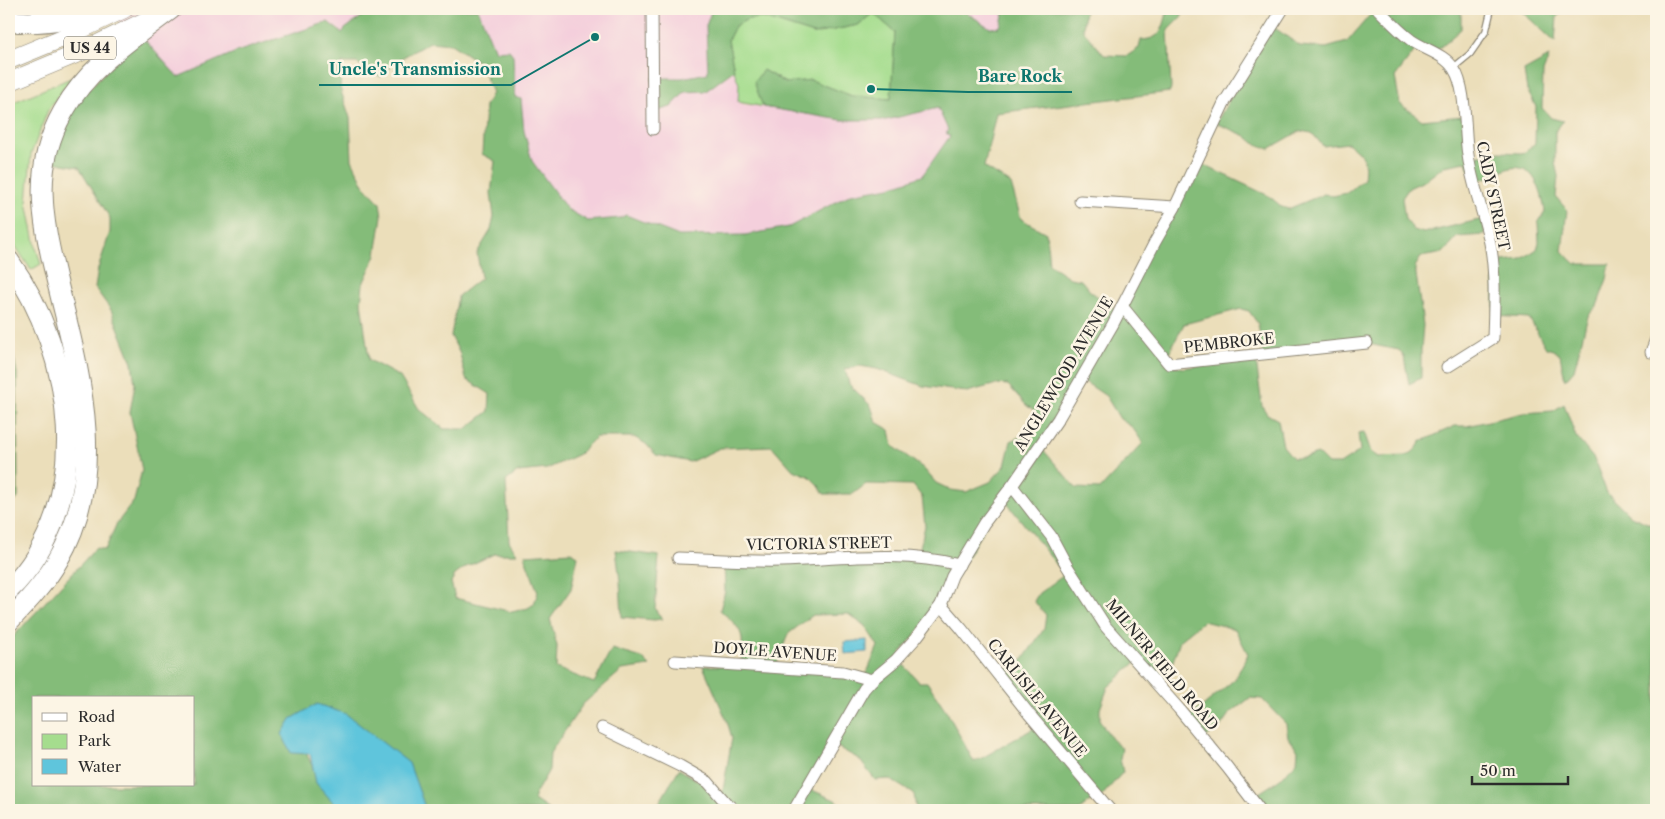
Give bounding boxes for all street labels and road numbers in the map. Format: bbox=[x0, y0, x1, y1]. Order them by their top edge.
road number: US 44 bbox=[64, 36, 116, 59]
street label: CADY STREET bbox=[1473, 139, 1515, 253]
street label: ANGLEWOOD AVENUE bbox=[1009, 293, 1117, 455]
street label: PEMBROKE bbox=[1183, 328, 1275, 357]
street label: VICTORIA STREET bbox=[745, 533, 893, 554]
street label: MILNER FIELD ROAD bbox=[1102, 595, 1223, 734]
street label: CARLISLE AVENUE bbox=[984, 635, 1091, 761]
street label: DOYLE AVENUE bbox=[713, 638, 837, 665]

